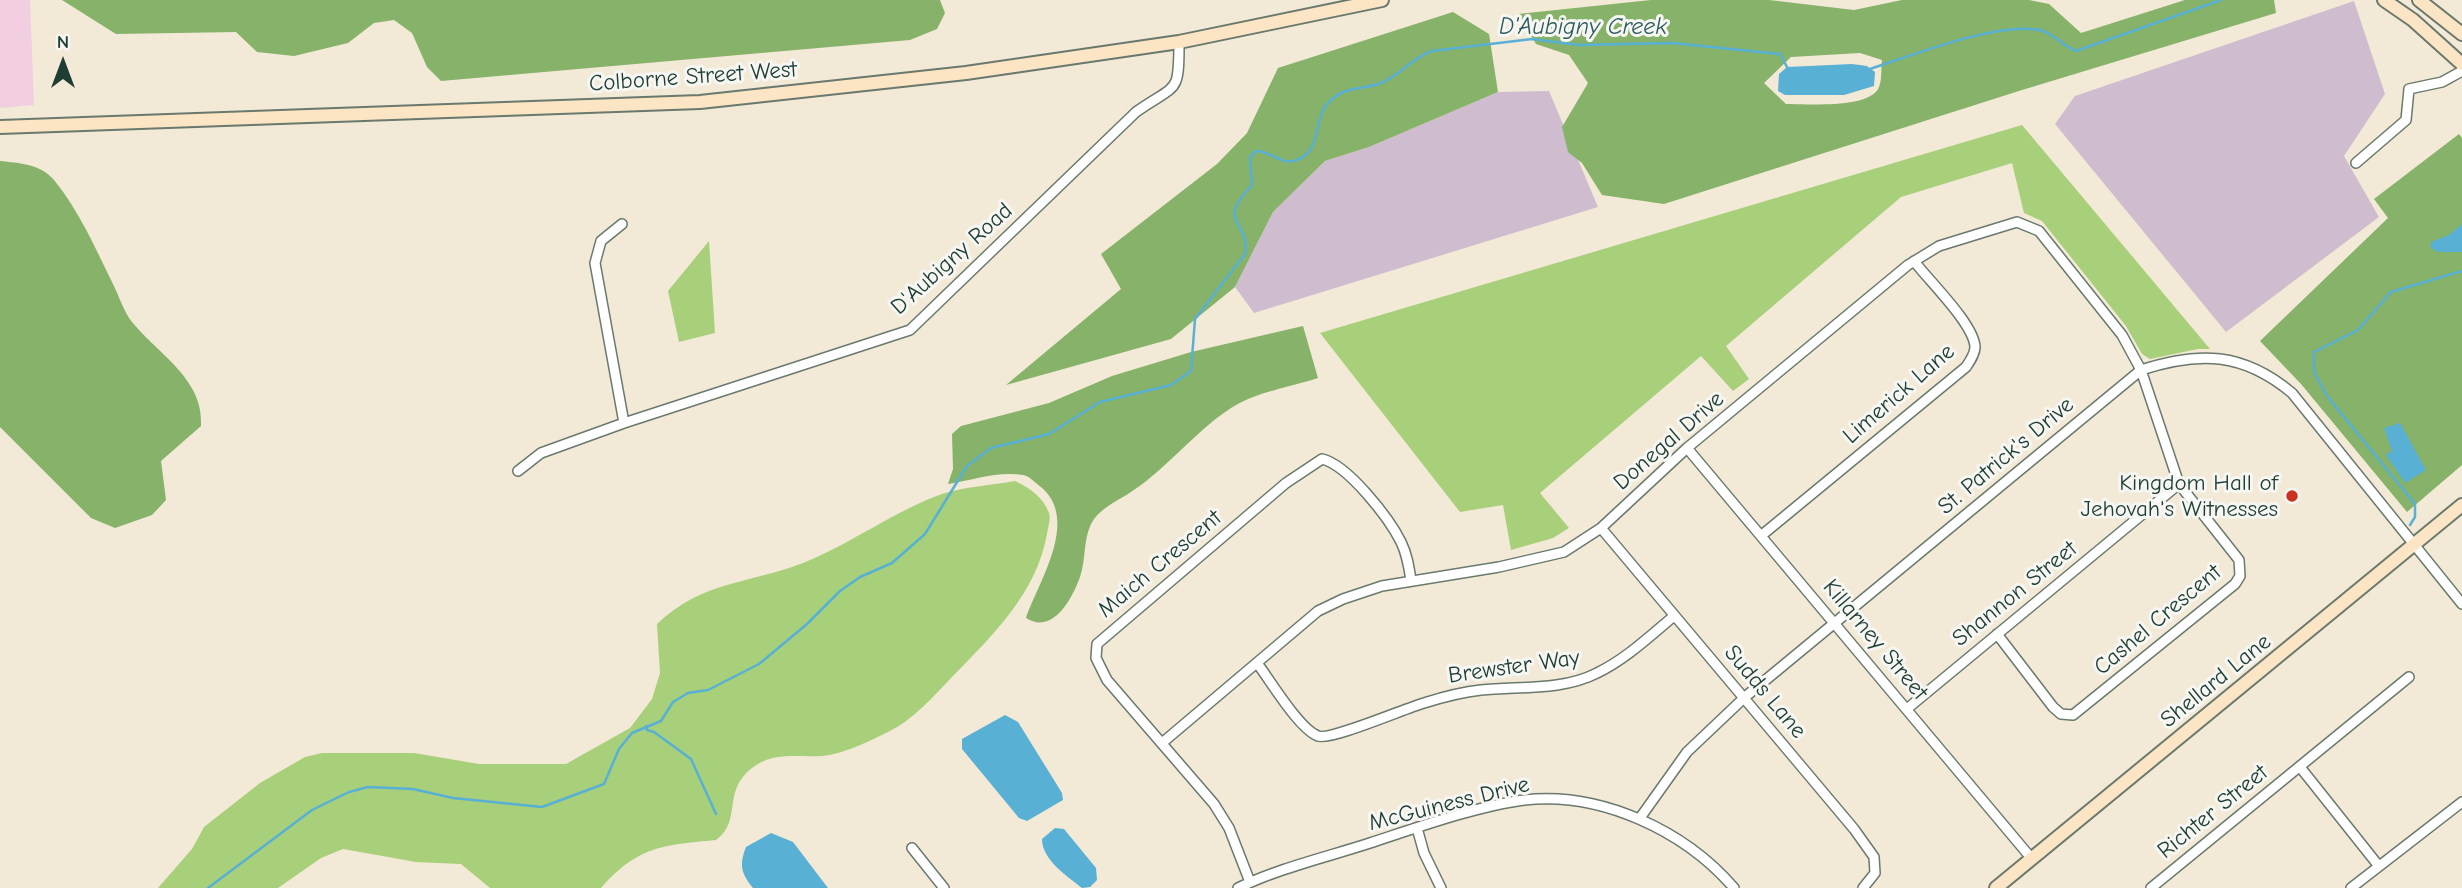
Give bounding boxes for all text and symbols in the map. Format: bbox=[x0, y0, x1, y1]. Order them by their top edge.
water label: D'Aubigny Creek bbox=[1499, 13, 1667, 41]
north arrow bbox=[28, 28, 98, 98]
text: N bbox=[57, 31, 69, 53]
street label: Colborne Street West bbox=[588, 56, 798, 98]
street label: D'Aubigny Road bbox=[885, 197, 1019, 321]
street label: Limerick Lane bbox=[1838, 338, 1960, 450]
street label: Donegal Drive bbox=[1608, 386, 1730, 496]
street label: St. Patrick's Drive bbox=[1933, 391, 2079, 521]
place label: Kingdom Hall of Jehovah's Witnesses bbox=[2080, 469, 2278, 523]
marker: Kingdom Hall of Jehovah's Witnesses bbox=[2284, 488, 2300, 504]
street label: Maich Crescent bbox=[1092, 504, 1228, 624]
street label: Shannon Street bbox=[1947, 535, 2083, 653]
street label: Cashel Crescent bbox=[2089, 559, 2227, 681]
street label: Killarney Street bbox=[1817, 574, 1933, 706]
street label: Shellard Lane bbox=[2155, 628, 2277, 734]
street label: Sudds Lane bbox=[1718, 640, 1812, 744]
street label: Brewster Way bbox=[1446, 644, 1582, 690]
street label: Richter Street bbox=[2152, 759, 2274, 865]
street label: McGuiness Drive bbox=[1366, 771, 1532, 837]

